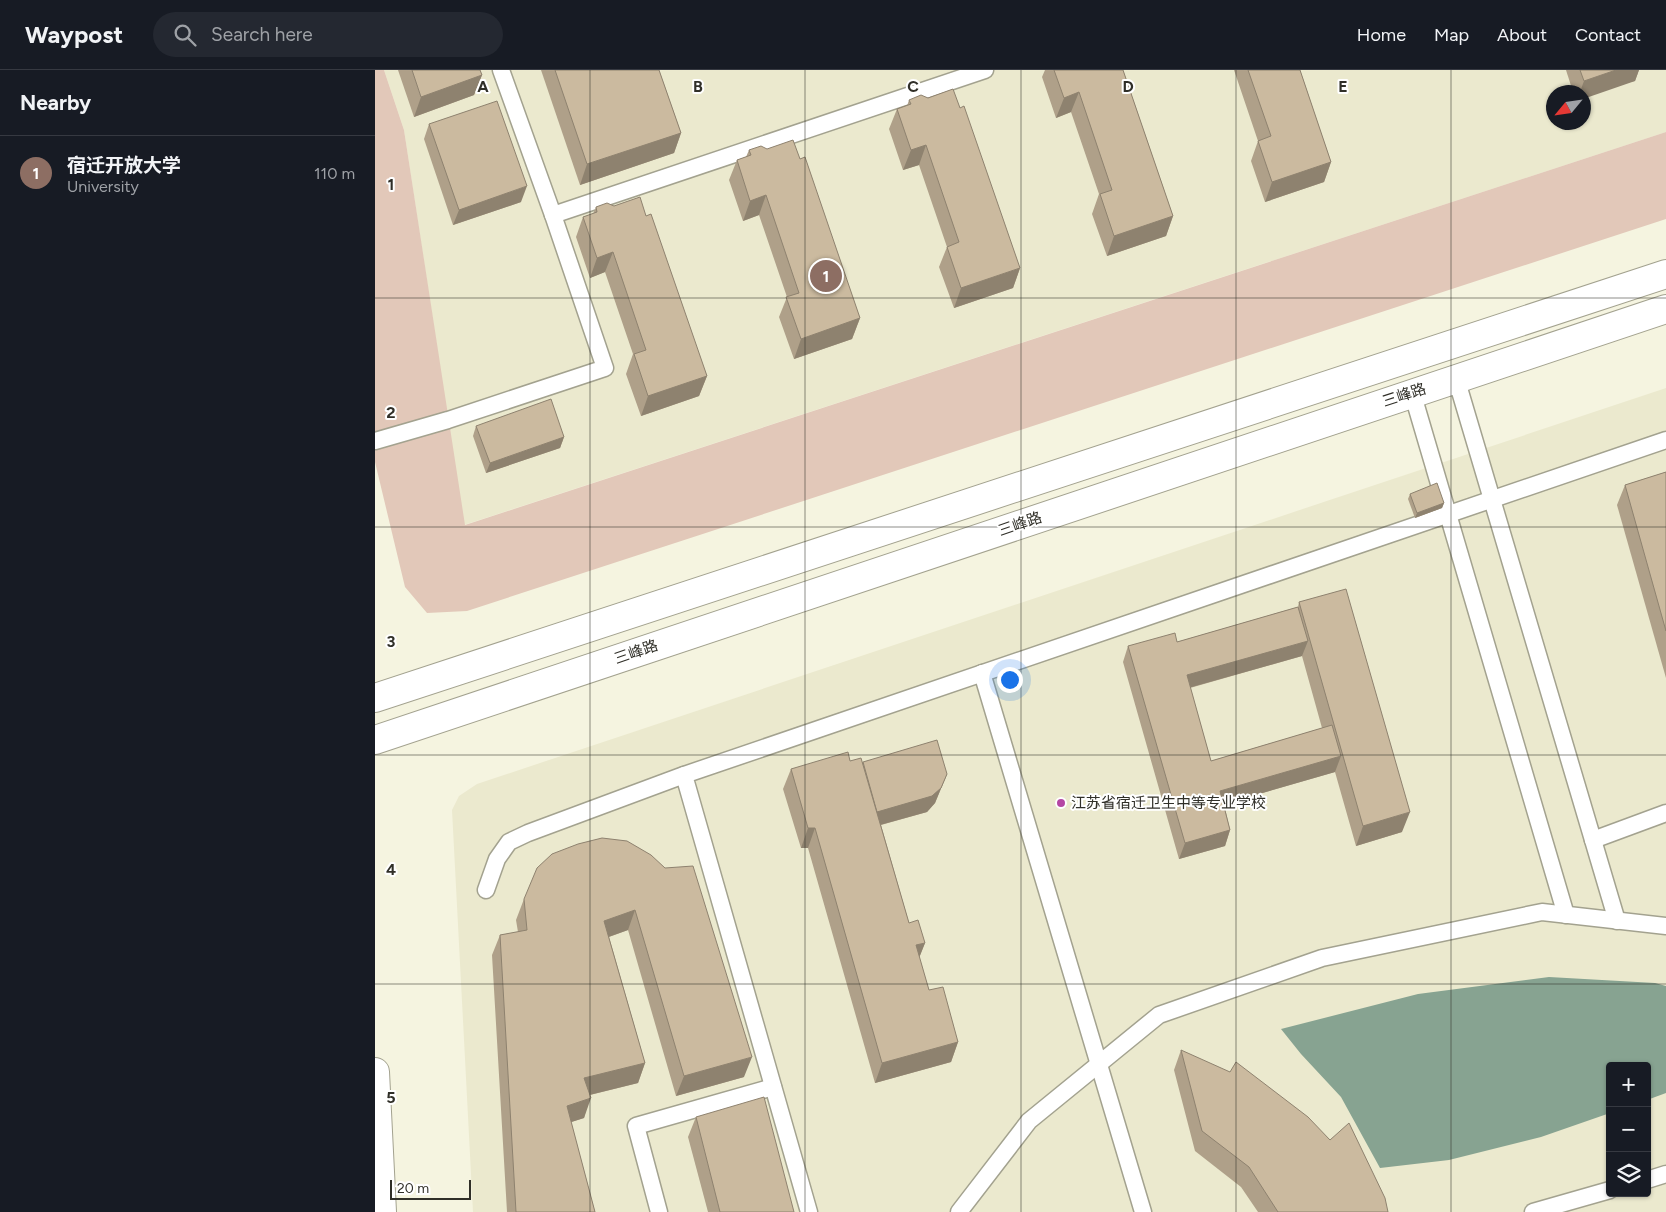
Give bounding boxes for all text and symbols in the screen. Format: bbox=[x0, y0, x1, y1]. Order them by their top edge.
search box bbox=[153, 12, 503, 57]
text: Waypost bbox=[25, 20, 123, 49]
icon: search bbox=[171, 21, 199, 49]
text: Search here bbox=[211, 23, 313, 46]
text: Home bbox=[1357, 24, 1406, 46]
text: Map bbox=[1434, 24, 1469, 46]
text: About bbox=[1497, 24, 1547, 46]
text: Contact bbox=[1575, 24, 1641, 46]
text: A bbox=[477, 77, 489, 96]
text: B bbox=[693, 77, 703, 96]
text: C bbox=[907, 77, 919, 96]
text: D bbox=[1122, 77, 1134, 96]
text: E bbox=[1338, 77, 1348, 96]
north arrow bbox=[1546, 85, 1591, 130]
text: Nearby bbox=[20, 90, 91, 115]
text: 宿迁开放大学 bbox=[67, 154, 181, 177]
text: 1 bbox=[33, 164, 39, 183]
text: 110 m bbox=[314, 164, 355, 183]
text: 1 bbox=[388, 175, 394, 194]
text: University bbox=[67, 177, 139, 196]
pin: 1 bbox=[810, 257, 842, 295]
street label: 三峰路 bbox=[1380, 379, 1428, 411]
text: 2 bbox=[386, 403, 396, 422]
street label: 三峰路 bbox=[996, 508, 1044, 540]
text: 3 bbox=[387, 632, 396, 651]
street label: 三峰路 bbox=[612, 636, 660, 668]
your location bbox=[997, 667, 1023, 693]
place label: 江苏省宿迁卫生中等专业学校 bbox=[1071, 794, 1266, 812]
marker: 江苏省宿迁卫生中等专业学校 bbox=[1055, 797, 1067, 809]
text: 4 bbox=[386, 860, 396, 879]
map controls bbox=[1606, 1062, 1651, 1197]
button: + bbox=[1606, 1062, 1651, 1107]
text: 5 bbox=[386, 1088, 396, 1107]
button: − bbox=[1606, 1107, 1651, 1152]
button: layers bbox=[1606, 1152, 1651, 1197]
scale bar bbox=[390, 1177, 471, 1200]
text: 20 m bbox=[397, 1180, 429, 1197]

